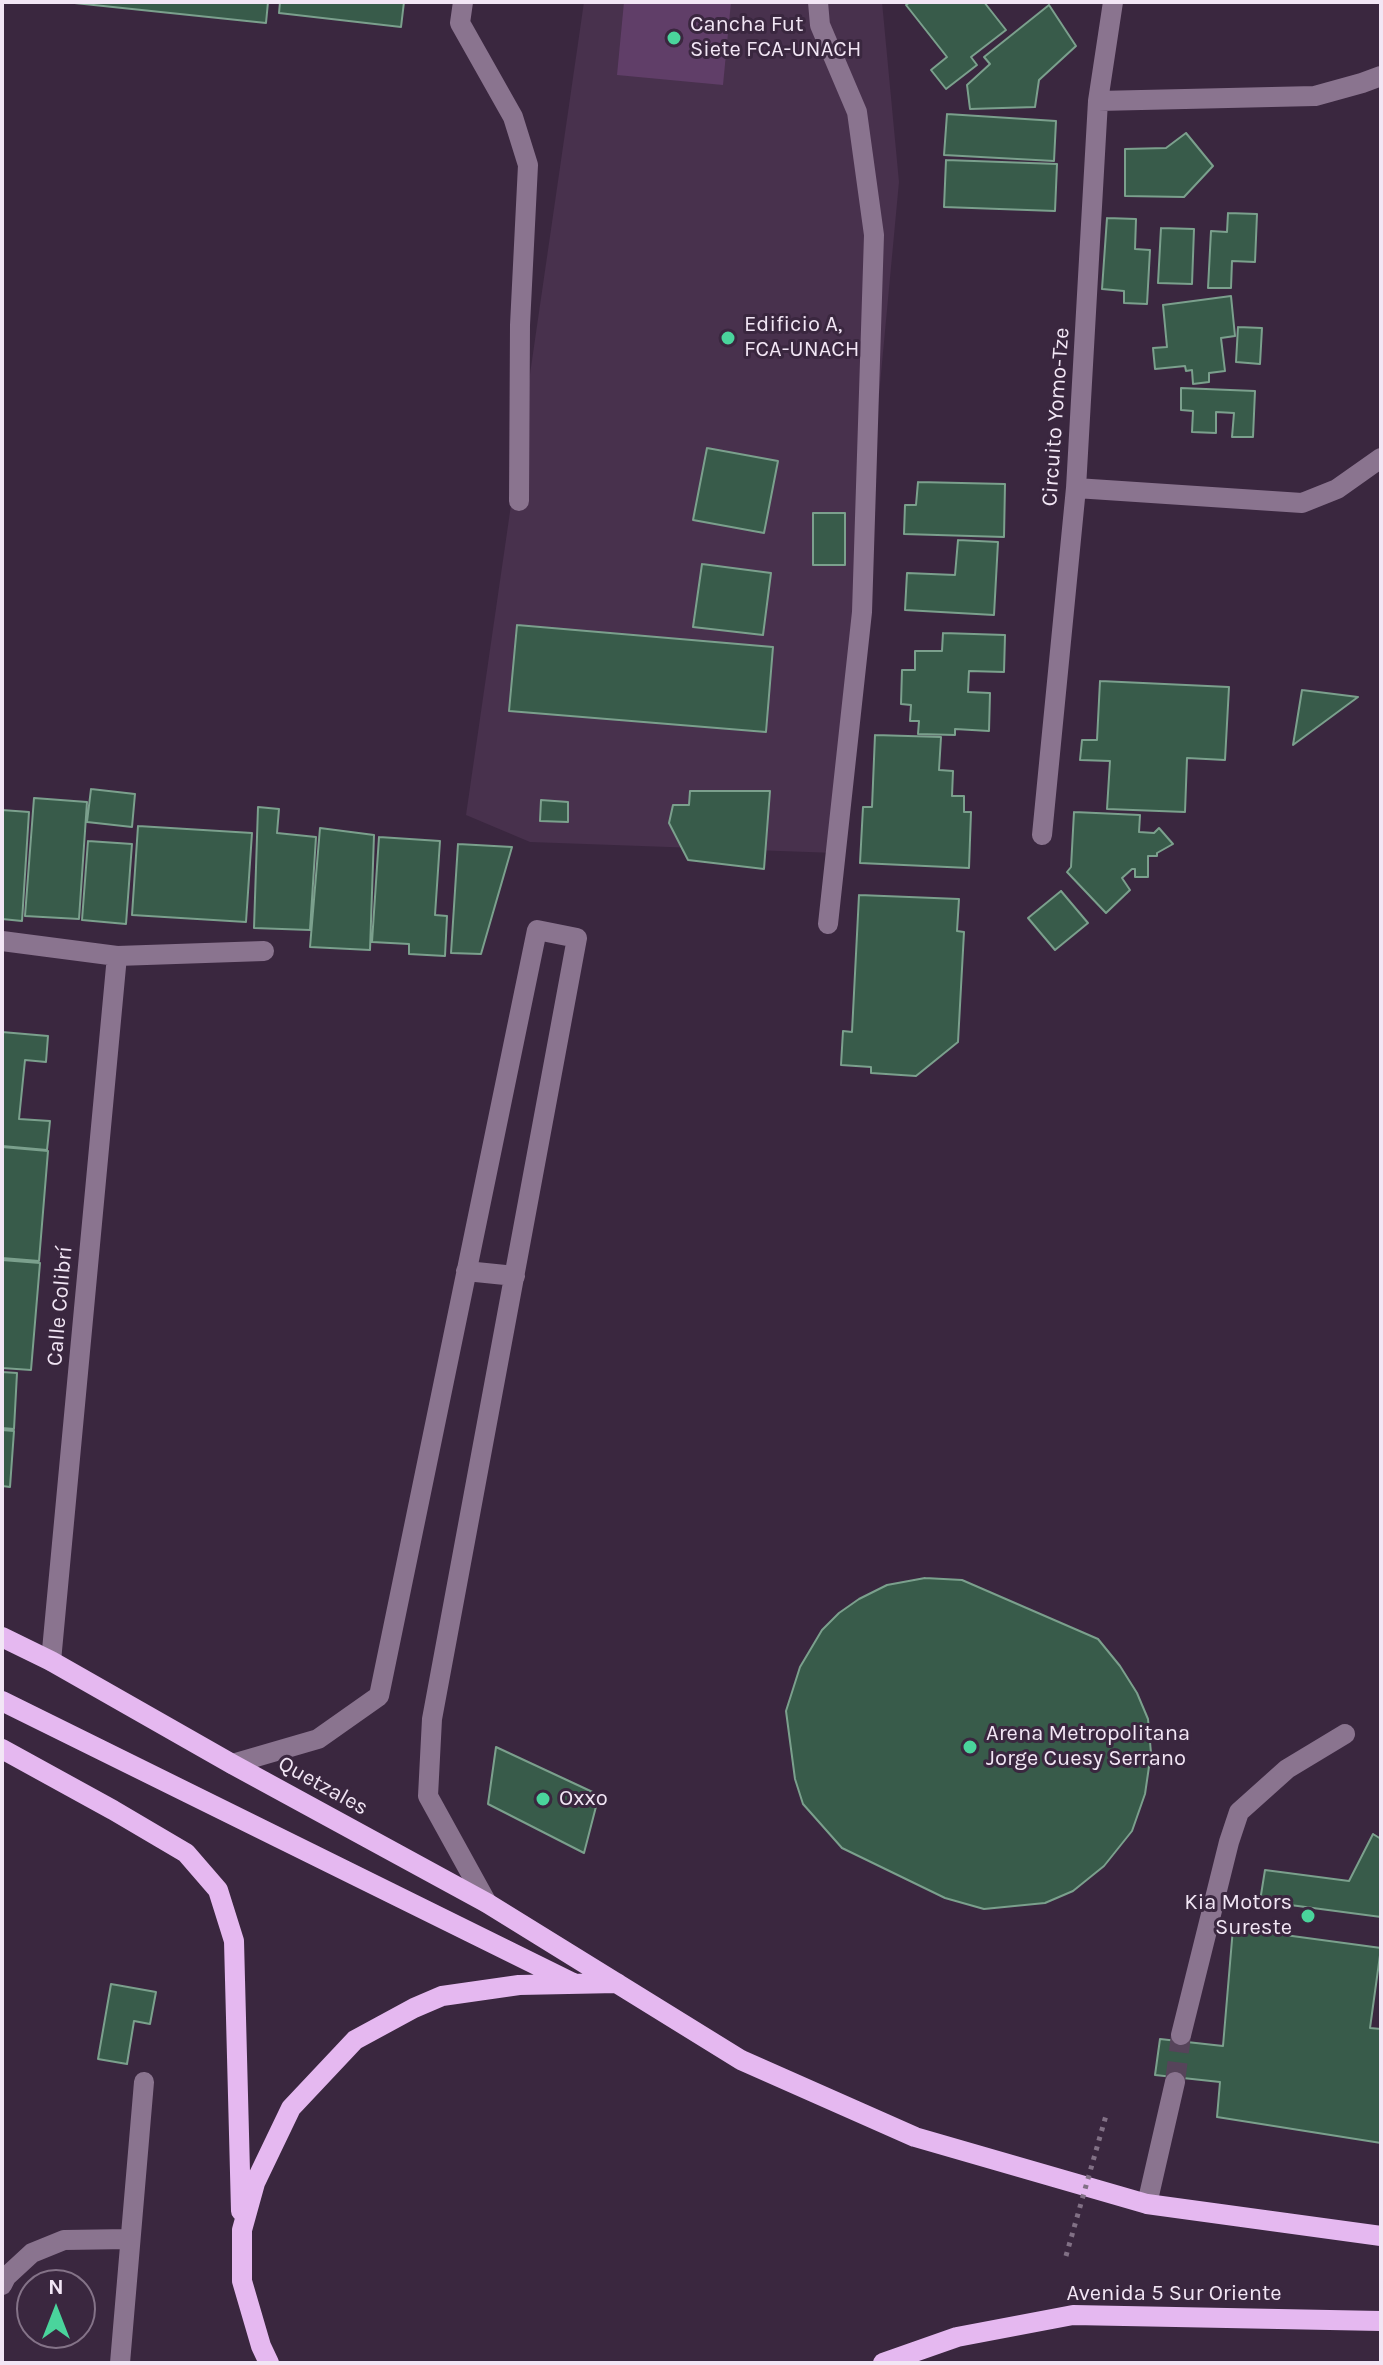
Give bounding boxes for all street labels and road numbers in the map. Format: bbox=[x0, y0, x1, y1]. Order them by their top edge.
street label: Circuito Yomo-Tze bbox=[1037, 327, 1075, 507]
street label: Calle Colibrí bbox=[42, 1245, 78, 1367]
street label: Quetzales bbox=[273, 1751, 373, 1821]
street label: Avenida 5 Sur Oriente bbox=[1066, 2281, 1282, 2307]

